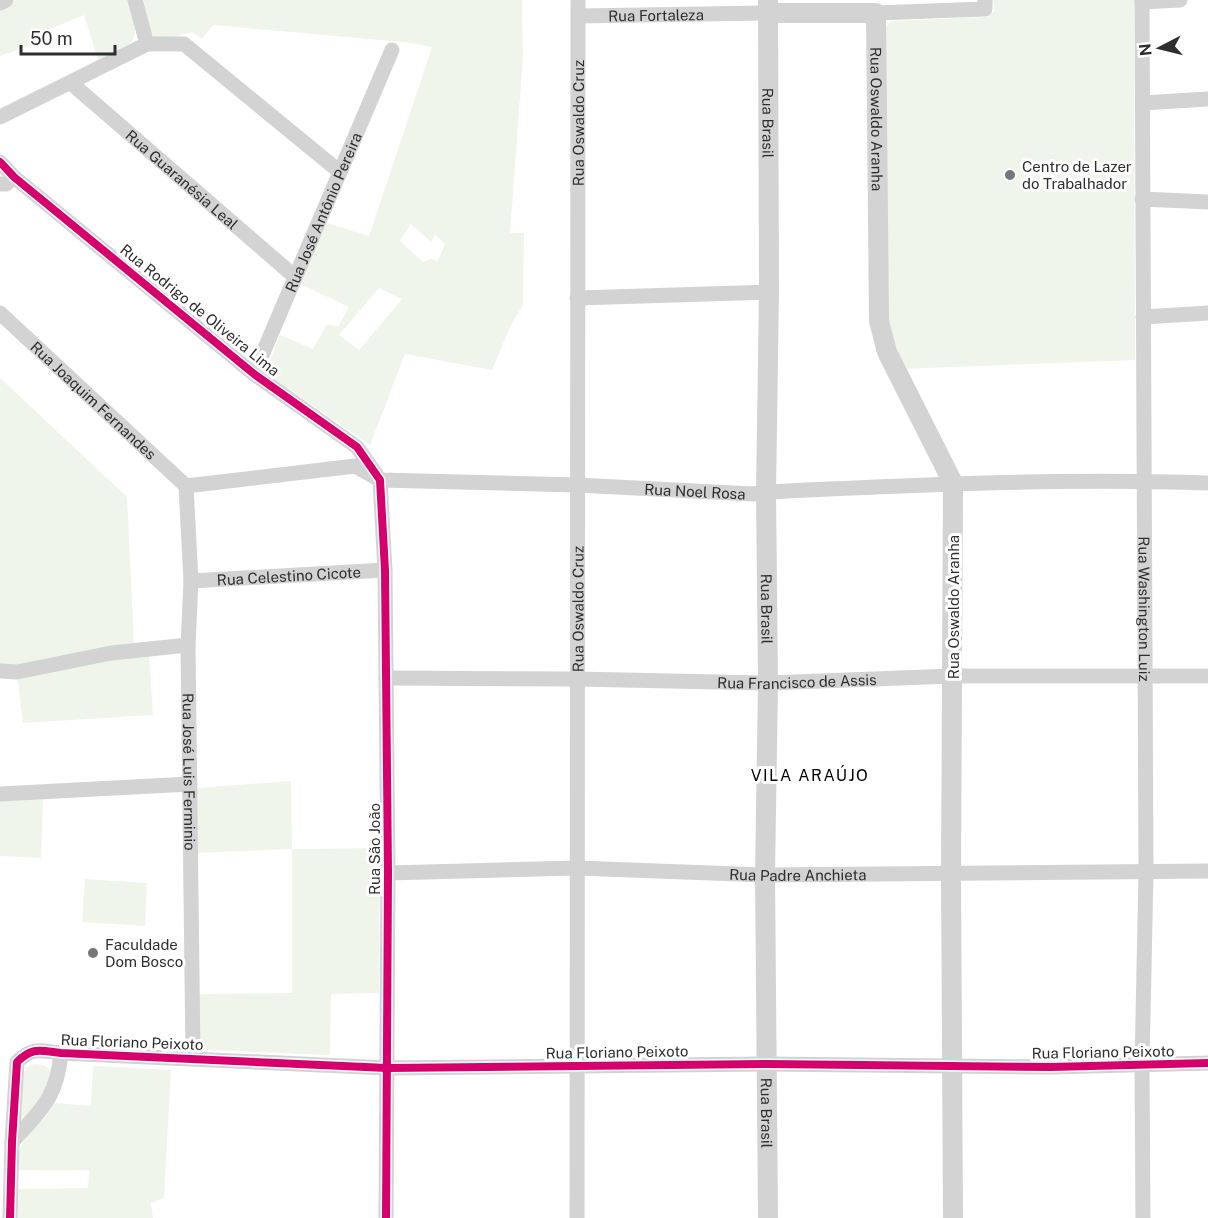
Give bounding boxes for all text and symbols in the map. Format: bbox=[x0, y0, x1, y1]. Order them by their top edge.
street label: Rua Fortaleza bbox=[608, 6, 704, 24]
scale bar bbox=[21, 18, 116, 56]
north arrow bbox=[1130, 18, 1190, 78]
text: 50 m bbox=[30, 28, 73, 49]
text: N bbox=[1135, 42, 1156, 57]
street label: Rua Oswaldo Aranha bbox=[868, 47, 886, 191]
street label: Rua Oswaldo Cruz bbox=[569, 60, 586, 186]
street label: Rua Brasil bbox=[760, 88, 777, 158]
street label: Rua Guaranésia Leal bbox=[123, 126, 242, 232]
street label: Rua José Antônio Pereira bbox=[281, 130, 364, 295]
place label: Centro de Lazer do Trabalhador bbox=[1022, 158, 1132, 192]
marker: Centro de Lazer do Trabalhador bbox=[1003, 168, 1017, 182]
street label: Rua Rodrigo de Oliveira Lima bbox=[117, 241, 283, 379]
street label: Rua Joaquim Fernandes bbox=[27, 338, 160, 463]
street label: Rua Noel Rosa bbox=[644, 480, 746, 502]
street label: Rua Oswaldo Aranha bbox=[945, 535, 962, 679]
street label: Rua Washington Luiz bbox=[1136, 536, 1154, 682]
street label: Rua Oswaldo Cruz bbox=[569, 546, 586, 672]
street label: Rua Celestino Cicote bbox=[216, 563, 361, 588]
street label: Rua Brasil bbox=[758, 574, 776, 644]
street label: Rua Francisco de Assis bbox=[717, 670, 877, 692]
street label: Rua José Luis Ferminio bbox=[180, 693, 199, 851]
district label: VILA ARAÚJO bbox=[751, 765, 869, 785]
street label: Rua São João bbox=[366, 803, 383, 895]
street label: Rua Padre Anchieta bbox=[729, 865, 867, 884]
place label: Faculdade Dom Bosco bbox=[105, 936, 183, 970]
marker: Faculdade Dom Bosco bbox=[86, 946, 100, 960]
street label: Rua Floriano Peixoto bbox=[60, 1031, 204, 1053]
street label: Rua Floriano Peixoto bbox=[545, 1042, 689, 1062]
street label: Rua Floriano Peixoto bbox=[1031, 1042, 1175, 1062]
street label: Rua Brasil bbox=[758, 1078, 776, 1148]

